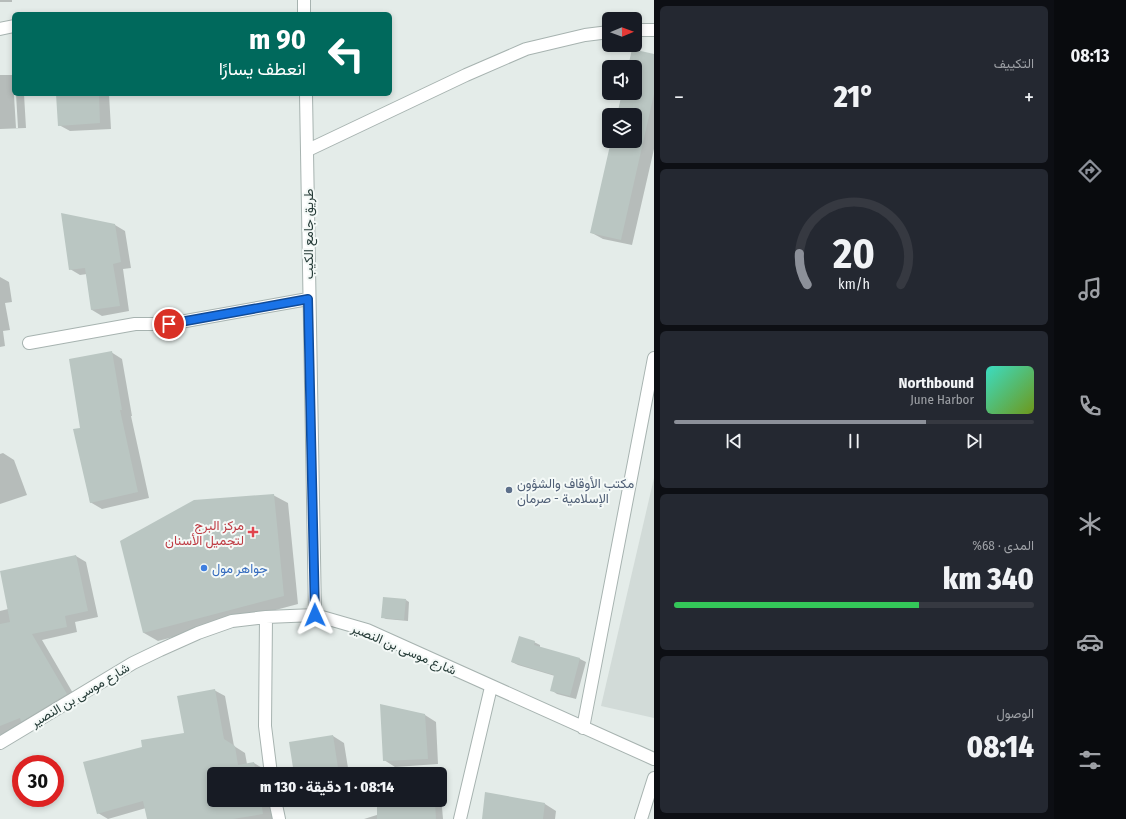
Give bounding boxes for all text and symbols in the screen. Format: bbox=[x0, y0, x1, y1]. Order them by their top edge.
north arrow bbox=[602, 12, 642, 52]
map controls bbox=[602, 12, 642, 148]
text: 90 m bbox=[249, 23, 306, 56]
icon: left bbox=[320, 28, 372, 80]
text: 08:13 bbox=[1071, 45, 1110, 67]
text: التكييف bbox=[994, 56, 1034, 71]
text: انعطف يسارًا bbox=[219, 58, 306, 80]
button: sound bbox=[602, 60, 642, 100]
text: 21° bbox=[834, 79, 874, 115]
text: − bbox=[674, 84, 684, 111]
text: + bbox=[1024, 84, 1034, 111]
button: layers bbox=[602, 108, 642, 148]
icon: directions bbox=[1076, 157, 1104, 185]
street label: طريق جامع الكيب bbox=[301, 189, 318, 279]
text: 20 bbox=[832, 229, 875, 279]
text: km/h bbox=[838, 275, 870, 292]
icon: music bbox=[1076, 275, 1104, 303]
pin bbox=[152, 307, 186, 341]
icon: arrive bbox=[158, 313, 180, 335]
text: Northbound bbox=[898, 374, 974, 392]
text: June Harbor bbox=[910, 392, 974, 407]
icon: phone bbox=[1076, 392, 1104, 420]
icon: previous bbox=[723, 430, 745, 452]
icon: pause bbox=[843, 430, 865, 452]
icon: next bbox=[963, 430, 985, 452]
place label: مكتب الأوقاف والشؤون الإسلامية - صرمان bbox=[517, 476, 634, 508]
marker: مكتب الأوقاف والشؤون الإسلامية - صرمان bbox=[504, 485, 514, 495]
icon: climate bbox=[1076, 510, 1104, 538]
place label: مركز البرج لتجميل الأسنان bbox=[165, 518, 244, 549]
marker: مركز البرج لتجميل الأسنان bbox=[247, 526, 259, 538]
text: المدى · 68% bbox=[972, 538, 1034, 553]
place label: جواهر مول bbox=[212, 561, 268, 577]
text: 340 km bbox=[943, 561, 1034, 597]
marker: جواهر مول bbox=[199, 563, 209, 573]
position arrow bbox=[294, 594, 336, 636]
street label: شارع موسى بن النصير bbox=[348, 620, 459, 680]
icon: car bbox=[1076, 628, 1104, 656]
street label: شارع موسى بن النصير bbox=[27, 660, 133, 733]
text: الوصول bbox=[996, 706, 1034, 721]
text: 08:14 bbox=[967, 729, 1034, 765]
icon: filters bbox=[1076, 746, 1104, 774]
speed limit sign: 30 bbox=[12, 755, 64, 807]
text: 08:14 · 1 دقيقة · 130 m bbox=[260, 778, 394, 796]

